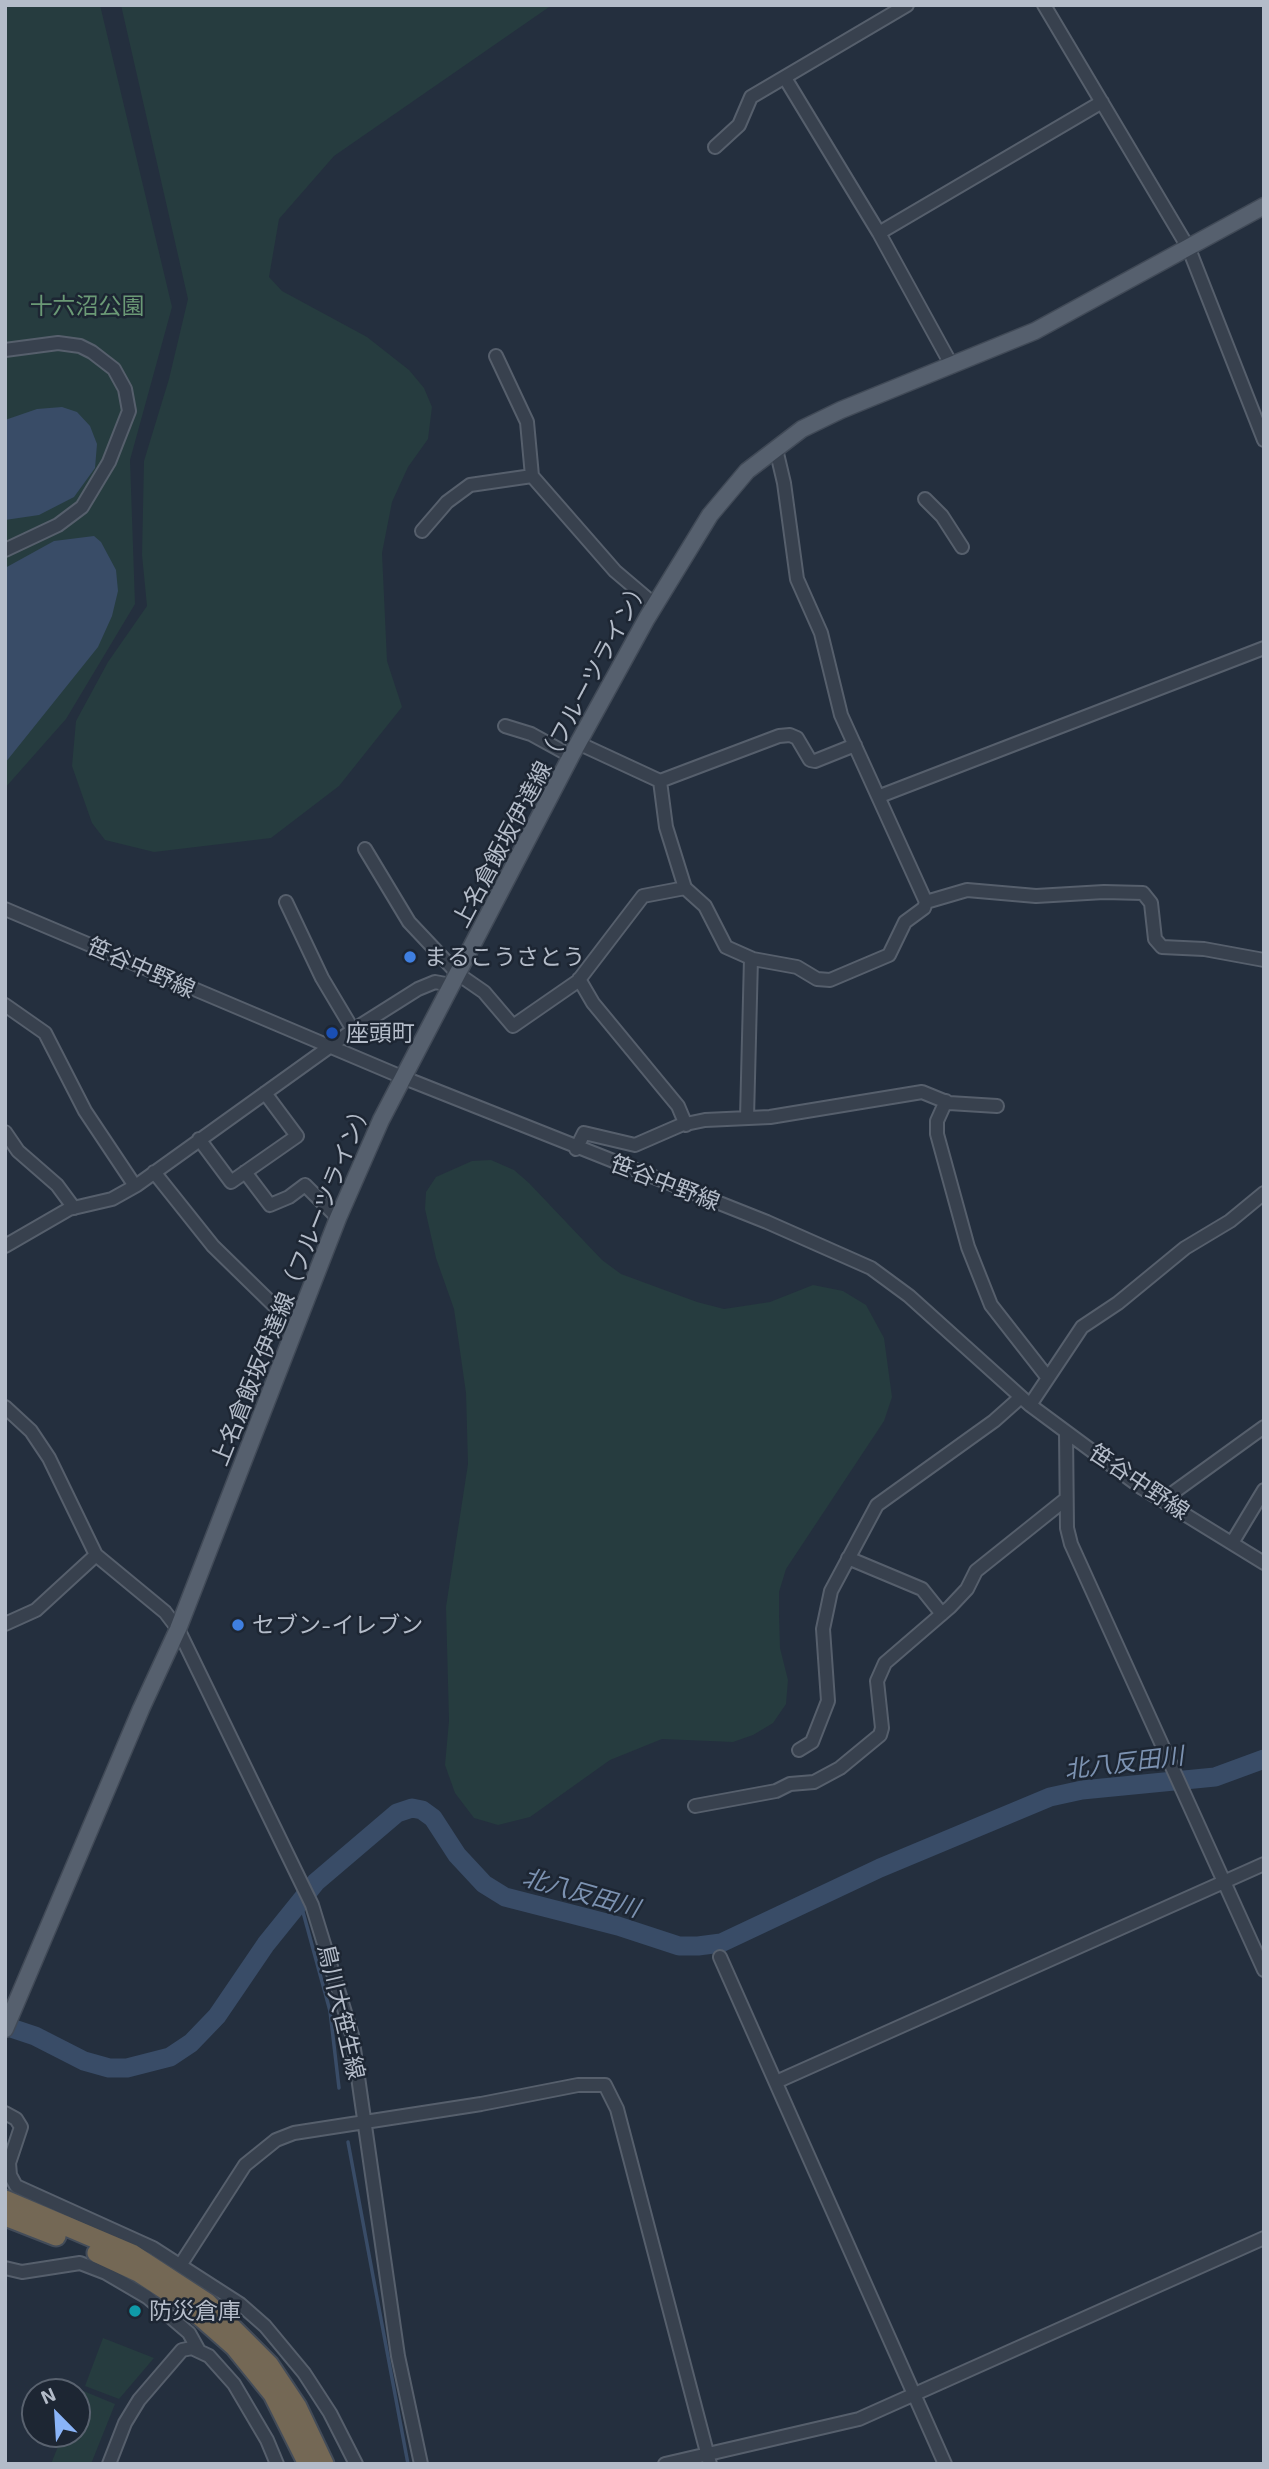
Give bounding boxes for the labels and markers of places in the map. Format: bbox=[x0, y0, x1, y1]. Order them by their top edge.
place label: まるこうさとう bbox=[424, 943, 585, 971]
marker: まるこうさとう bbox=[402, 949, 418, 965]
place label: 座頭町 bbox=[346, 1019, 415, 1047]
marker: 座頭町 bbox=[324, 1025, 340, 1041]
place label: セブン-イレブン bbox=[252, 1611, 423, 1639]
marker: セブン-イレブン bbox=[230, 1617, 246, 1633]
place label: 防災倉庫 bbox=[149, 2297, 241, 2325]
marker: 防災倉庫 bbox=[127, 2303, 143, 2319]

